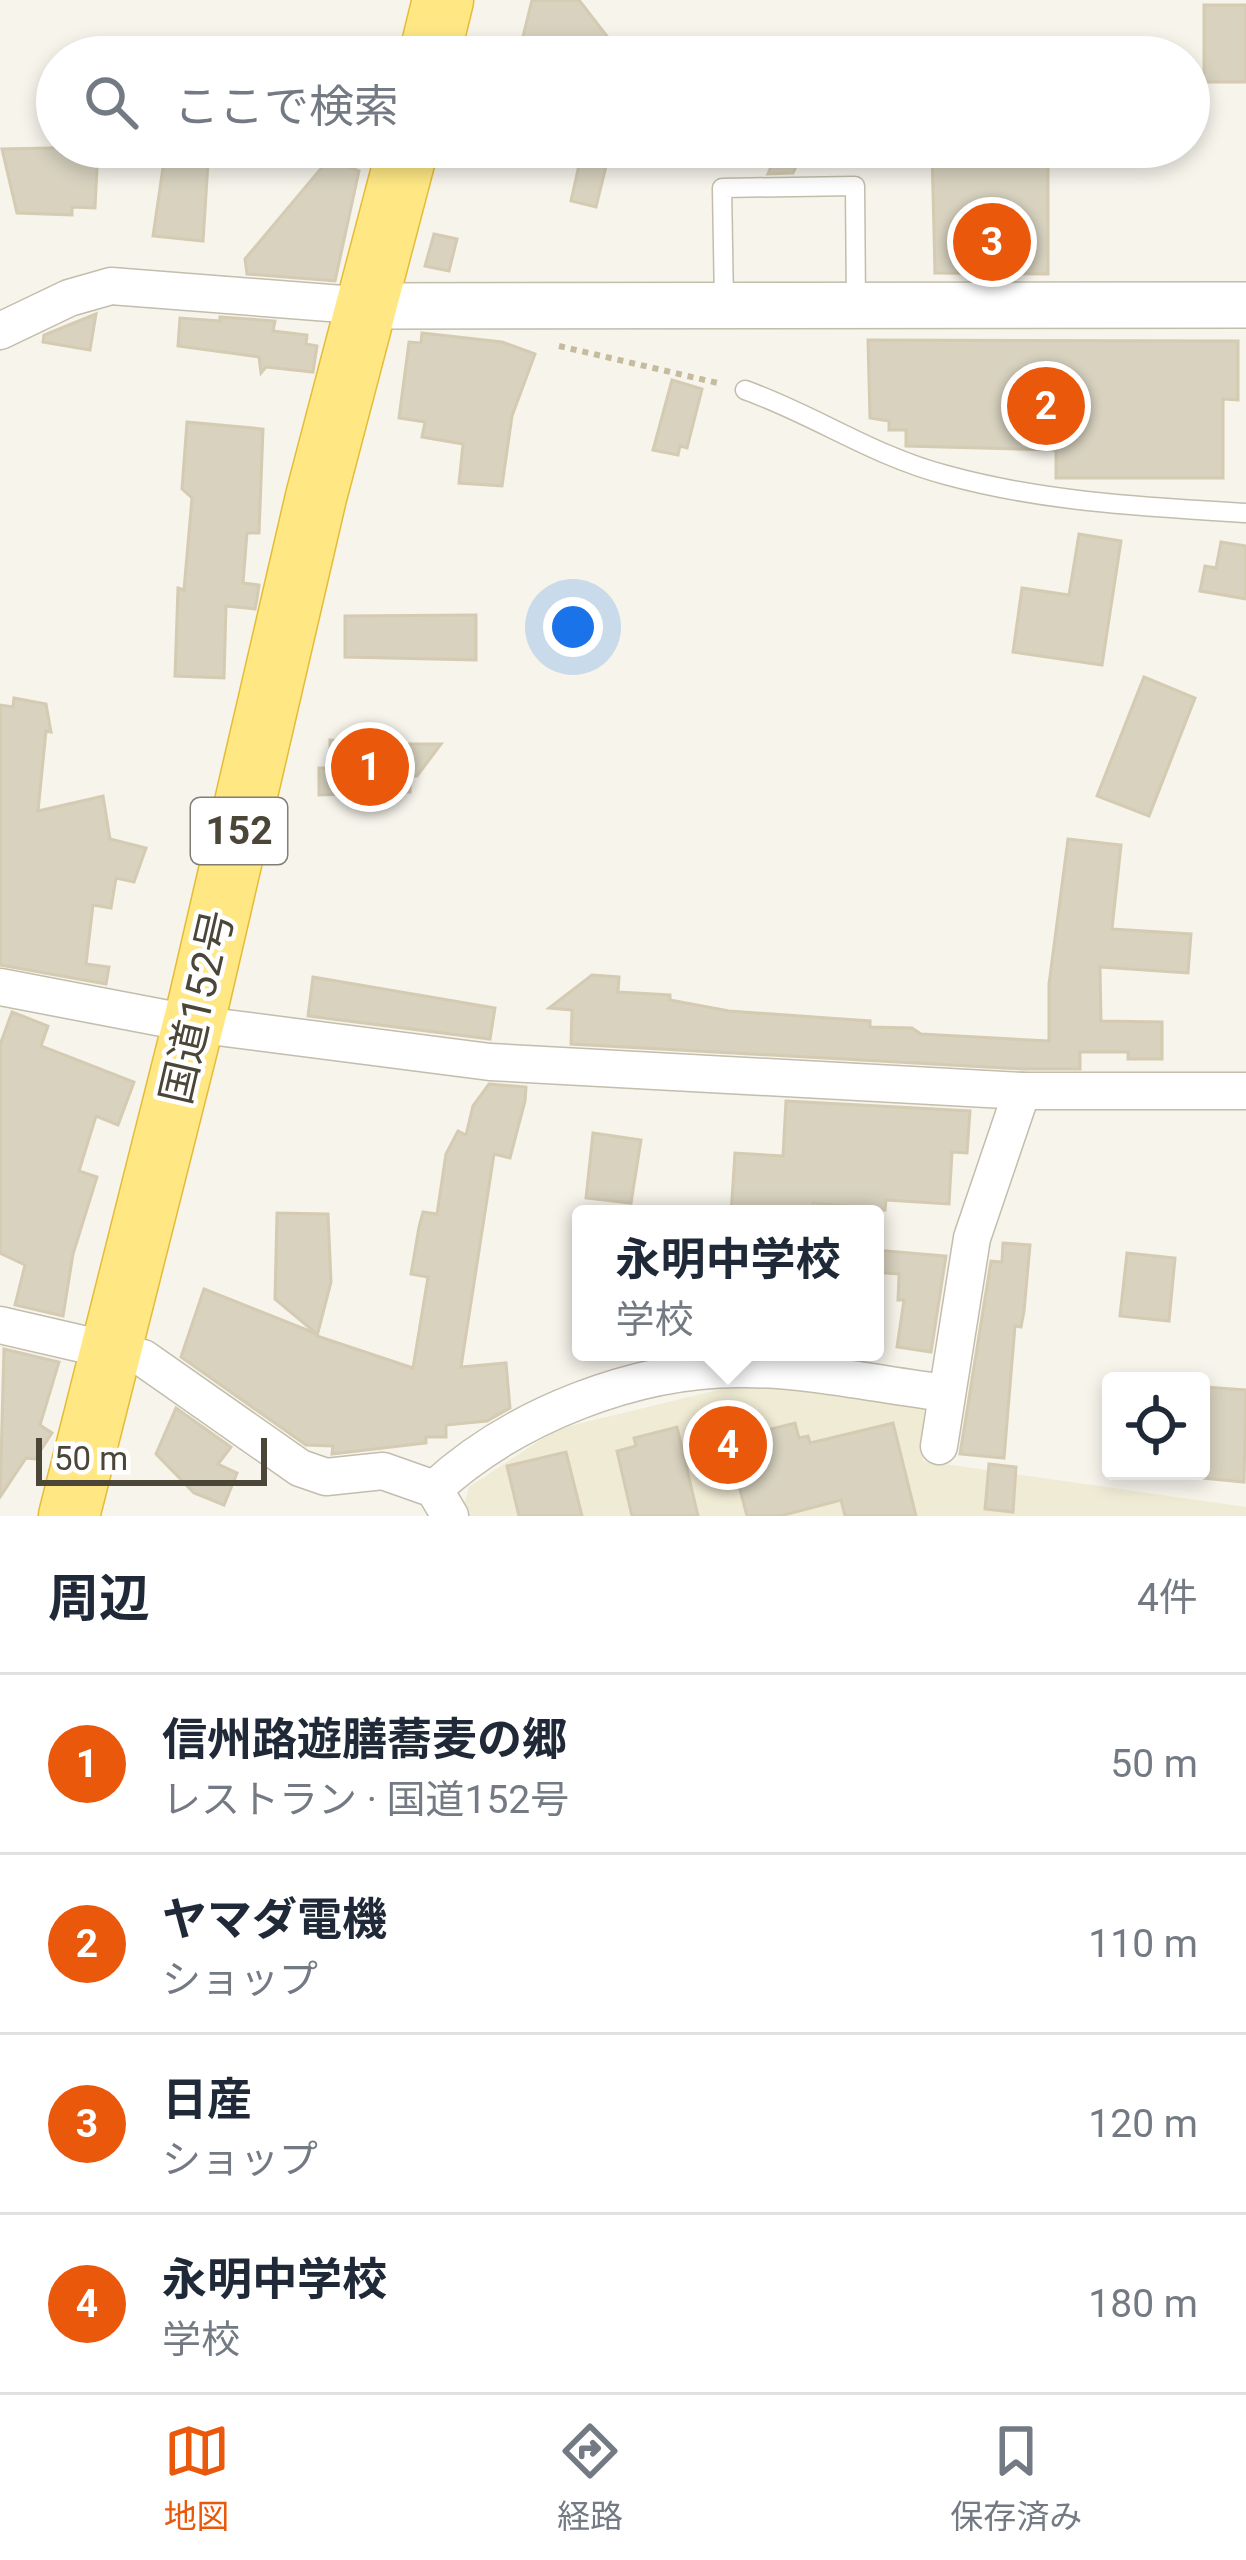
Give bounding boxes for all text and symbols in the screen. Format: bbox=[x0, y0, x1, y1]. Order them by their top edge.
search box bbox=[36, 36, 1210, 168]
icon: search bbox=[78, 69, 144, 135]
text: ここで検索 bbox=[174, 80, 399, 133]
pin: 3 bbox=[953, 197, 1031, 287]
pin: 2 bbox=[1007, 361, 1085, 451]
your location bbox=[543, 597, 603, 657]
pin: 1 bbox=[331, 722, 409, 812]
road number: 152 bbox=[191, 798, 287, 864]
street label: 国道152号 bbox=[151, 906, 243, 1108]
popup bbox=[572, 1205, 884, 1361]
text: 永明中学校 bbox=[615, 1233, 841, 1286]
text: 学校 bbox=[615, 1297, 694, 1343]
map controls bbox=[1102, 1372, 1210, 1480]
button: locate bbox=[1102, 1372, 1210, 1480]
pin: 4 bbox=[689, 1400, 767, 1490]
scale bar bbox=[36, 1432, 267, 1485]
text: 50 m bbox=[54, 1439, 128, 1478]
text: 周辺 bbox=[48, 1569, 150, 1628]
text: 4件 bbox=[1137, 1575, 1198, 1621]
text: 信州路遊膳蕎麦の郷 bbox=[162, 1713, 567, 1766]
text: 1 bbox=[76, 1741, 98, 1787]
text: 50 m bbox=[1110, 1741, 1198, 1787]
text: レストラン · 国道152号 bbox=[162, 1777, 569, 1823]
text: ヤマダ電機 bbox=[162, 1893, 387, 1946]
text: 2 bbox=[76, 1921, 98, 1967]
text: 110 m bbox=[1088, 1921, 1198, 1967]
text: ショップ bbox=[162, 1957, 318, 2003]
text: 日産 bbox=[162, 2073, 252, 2126]
text: 3 bbox=[76, 2101, 98, 2147]
text: 120 m bbox=[1088, 2101, 1198, 2147]
text: ショップ bbox=[162, 2137, 318, 2183]
text: 永明中学校 bbox=[162, 2253, 387, 2306]
text: 4 bbox=[76, 2281, 98, 2327]
text: 180 m bbox=[1088, 2281, 1198, 2327]
text: 学校 bbox=[162, 2317, 240, 2363]
tab: 地図 bbox=[164, 2418, 230, 2538]
tab: 経路 bbox=[557, 2418, 623, 2538]
tab: 保存済み bbox=[950, 2418, 1082, 2538]

